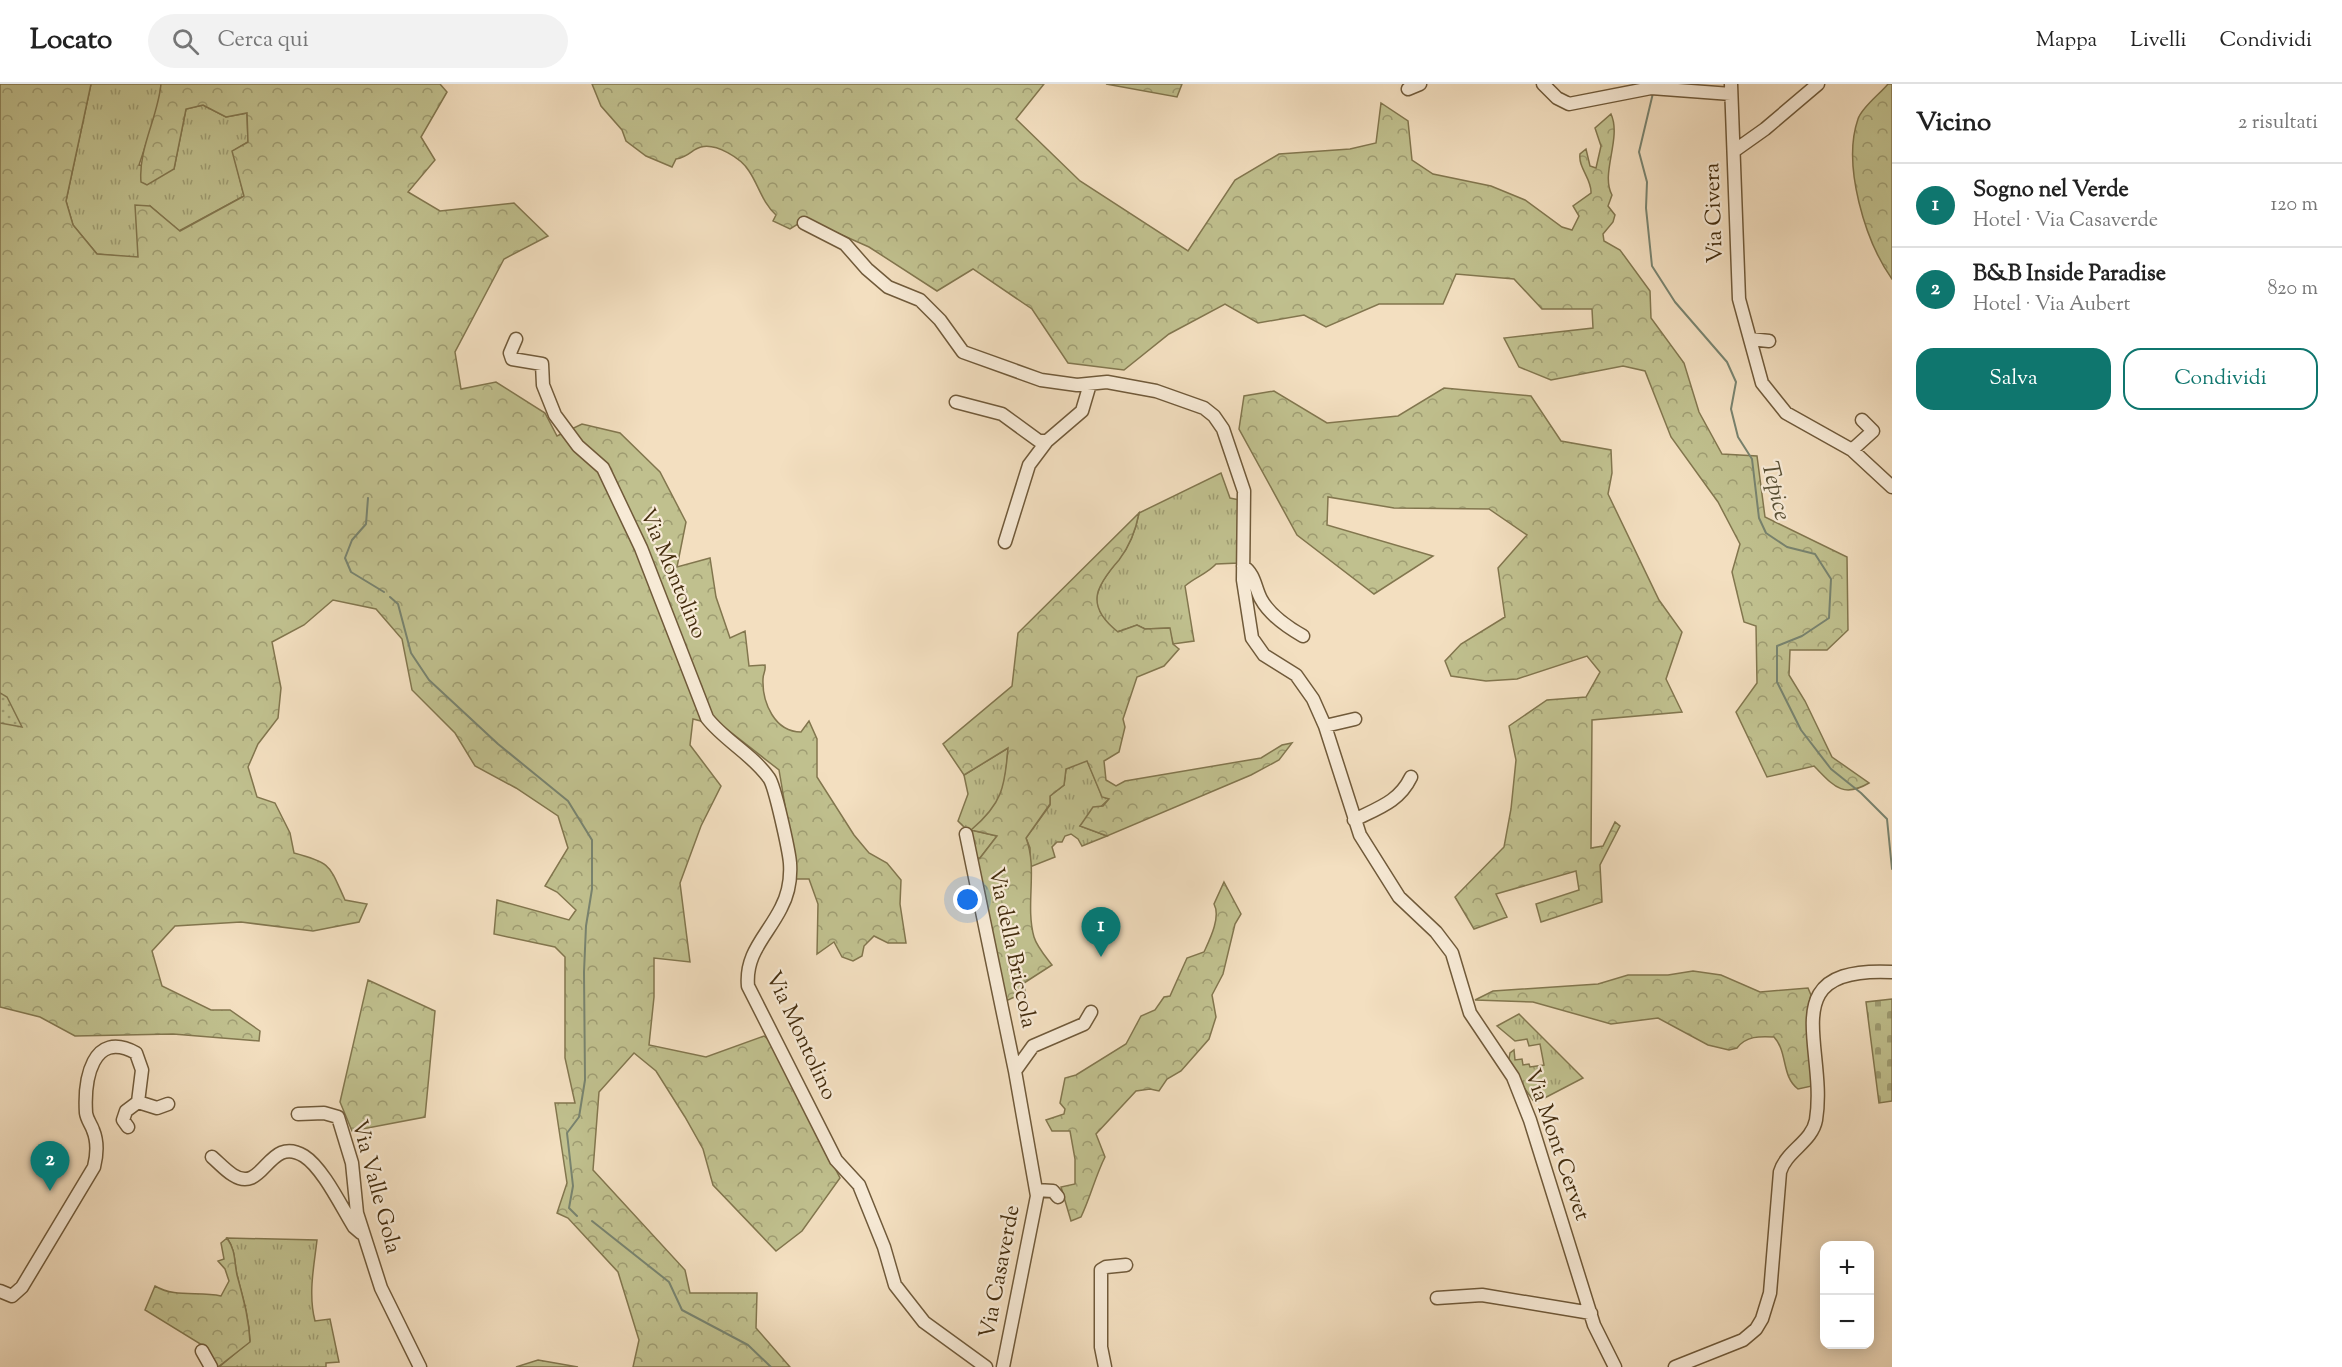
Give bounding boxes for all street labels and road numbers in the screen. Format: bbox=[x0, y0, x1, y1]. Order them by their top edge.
street label: Via Civera bbox=[1697, 162, 1733, 264]
street label: Via Montolino bbox=[630, 504, 714, 644]
street label: Via della Briccola bbox=[978, 865, 1044, 1031]
street label: Via Montolino bbox=[756, 966, 844, 1106]
street label: Via Mont Cervet bbox=[1515, 1065, 1597, 1226]
street label: Via Valle Gola bbox=[342, 1117, 408, 1257]
street label: Via Casaverde bbox=[972, 1202, 1030, 1342]

